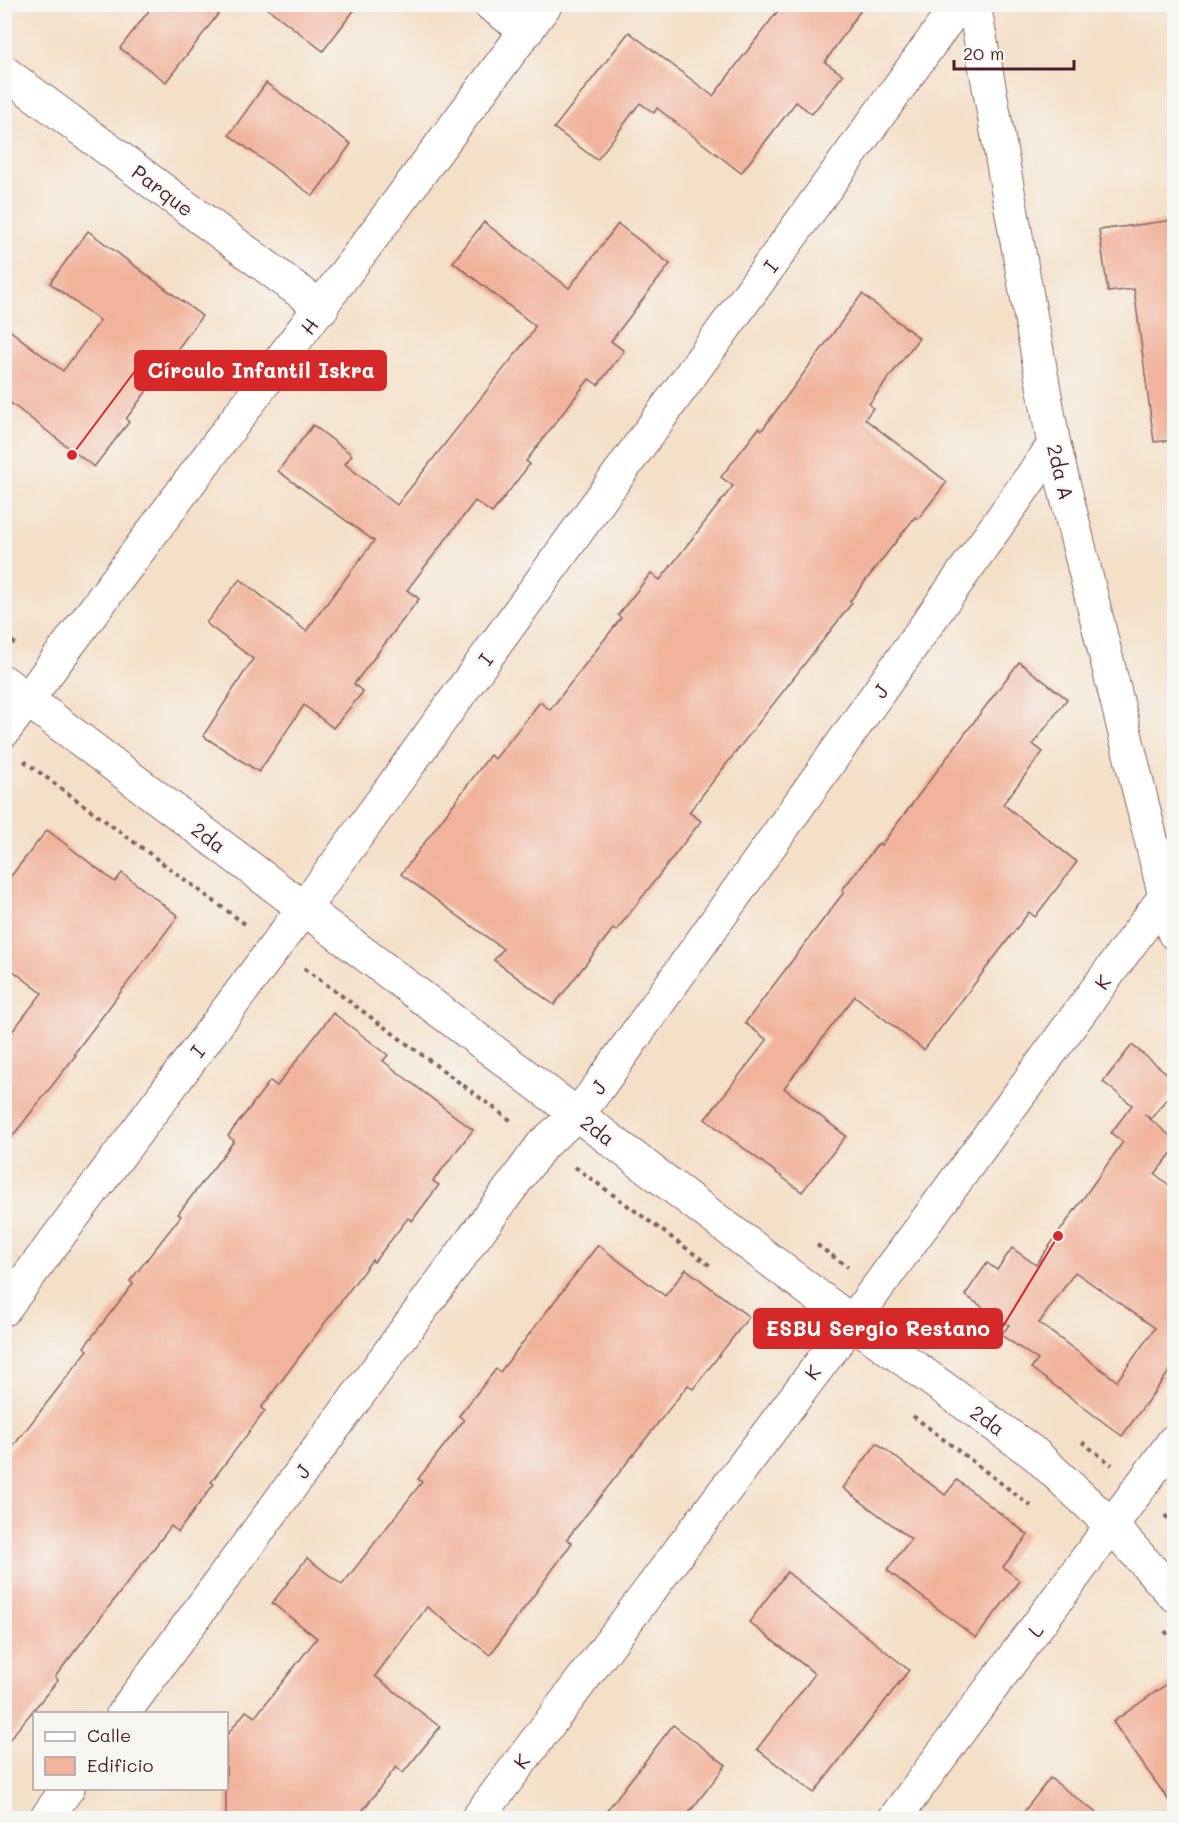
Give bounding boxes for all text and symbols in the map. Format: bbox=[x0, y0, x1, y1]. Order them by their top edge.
scale bar bbox=[954, 33, 1074, 71]
text: 20 m bbox=[963, 41, 1004, 65]
street label: Parque bbox=[127, 158, 199, 222]
street label: I bbox=[757, 255, 783, 277]
street label: H bbox=[294, 312, 324, 340]
callout: Círculo Infantil Iskra bbox=[135, 351, 386, 390]
text: Círculo Infantil Iskra bbox=[147, 356, 375, 383]
street label: 2da A bbox=[1042, 442, 1080, 502]
street label: I bbox=[472, 648, 498, 670]
street label: J bbox=[866, 679, 894, 703]
street label: 2da bbox=[187, 816, 231, 858]
street label: K bbox=[1088, 969, 1116, 995]
street label: I bbox=[184, 1039, 210, 1062]
street label: J bbox=[584, 1075, 612, 1099]
street label: 2da bbox=[576, 1109, 620, 1151]
callout: ESBU Sergio Restano bbox=[754, 1309, 1002, 1348]
text: ESBU Sergio Restano bbox=[766, 1314, 990, 1341]
street label: K bbox=[798, 1359, 826, 1385]
street label: 2da bbox=[966, 1399, 1010, 1441]
street label: J bbox=[288, 1459, 316, 1483]
street label: L bbox=[1021, 1618, 1049, 1642]
legend bbox=[33, 1712, 228, 1790]
text: Calle bbox=[87, 1723, 131, 1747]
street label: K bbox=[507, 1748, 535, 1774]
text: Edificio bbox=[87, 1753, 154, 1777]

